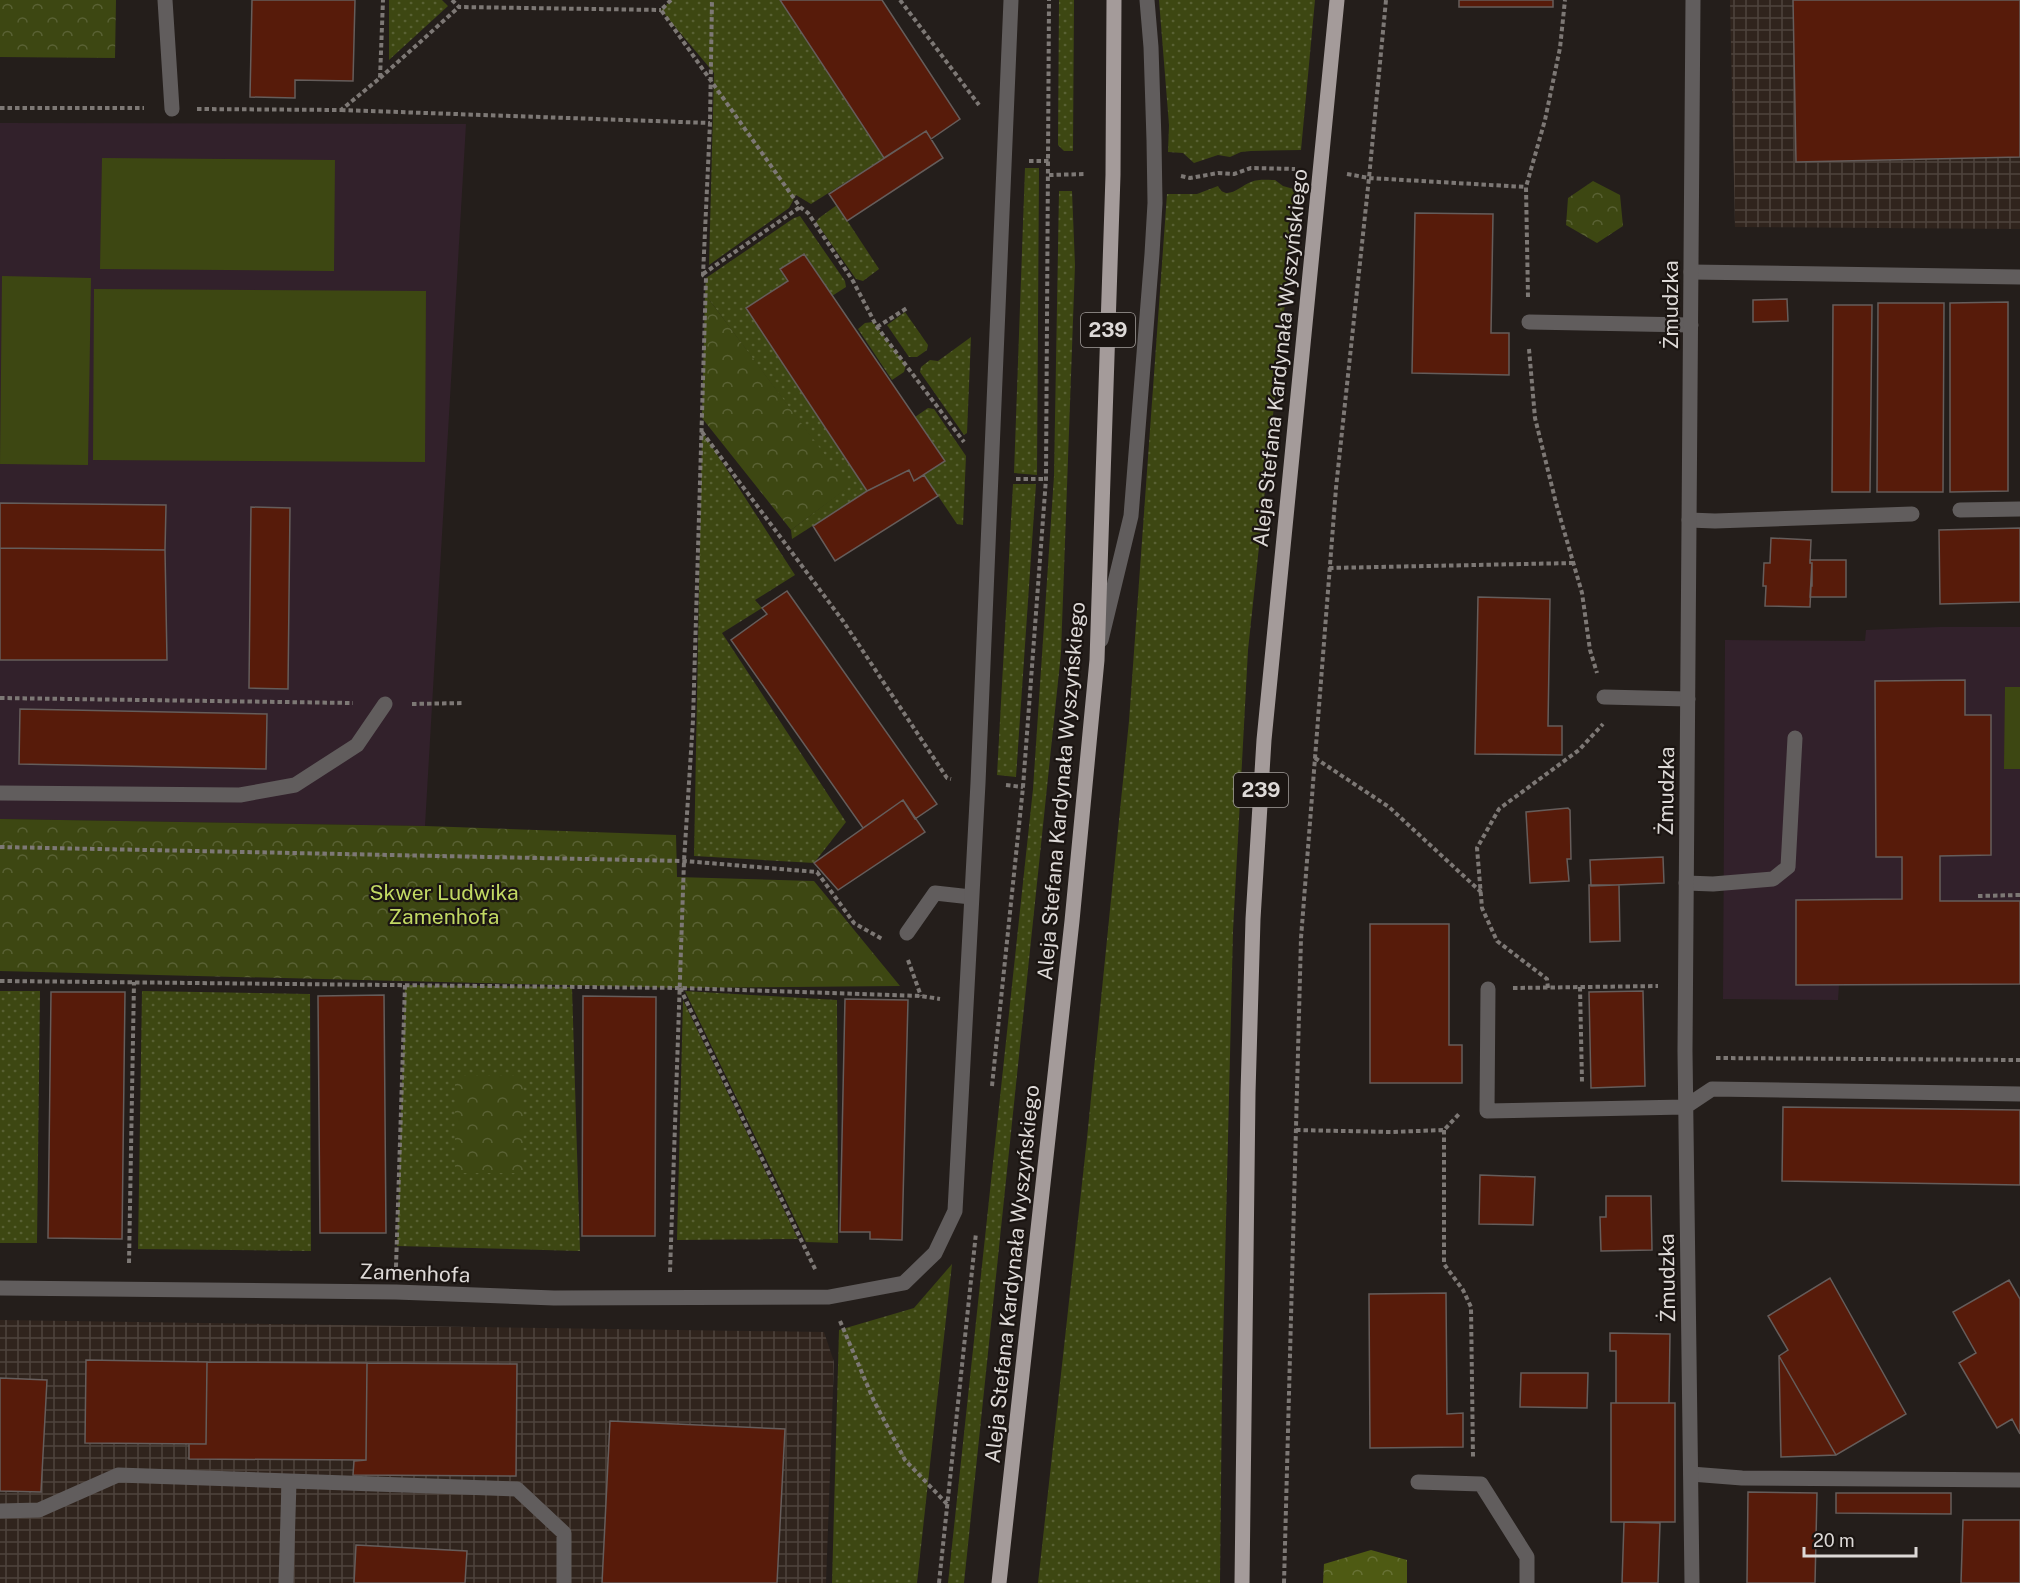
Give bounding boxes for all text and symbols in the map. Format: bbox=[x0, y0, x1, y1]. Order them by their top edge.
street label: Aleja Stefana Kardynała Wyszyńskiego bbox=[1248, 168, 1312, 548]
street label: Żmudzka bbox=[1658, 260, 1683, 350]
road number: 239 bbox=[1081, 313, 1135, 347]
street label: Aleja Stefana Kardynała Wyszyńskiego bbox=[1032, 601, 1090, 981]
street label: Żmudzka bbox=[1653, 746, 1679, 836]
road number: 239 bbox=[1234, 773, 1288, 807]
park label: Skwer Ludwika Zamenhofa bbox=[369, 880, 519, 929]
street label: Aleja Stefana Kardynała Wyszyńskiego bbox=[980, 1084, 1044, 1464]
street label: Żmudzka bbox=[1654, 1233, 1680, 1323]
street label: Zamenhofa bbox=[359, 1259, 471, 1287]
scale bar bbox=[1804, 1520, 1916, 1558]
text: 20 m bbox=[1813, 1530, 1855, 1551]

